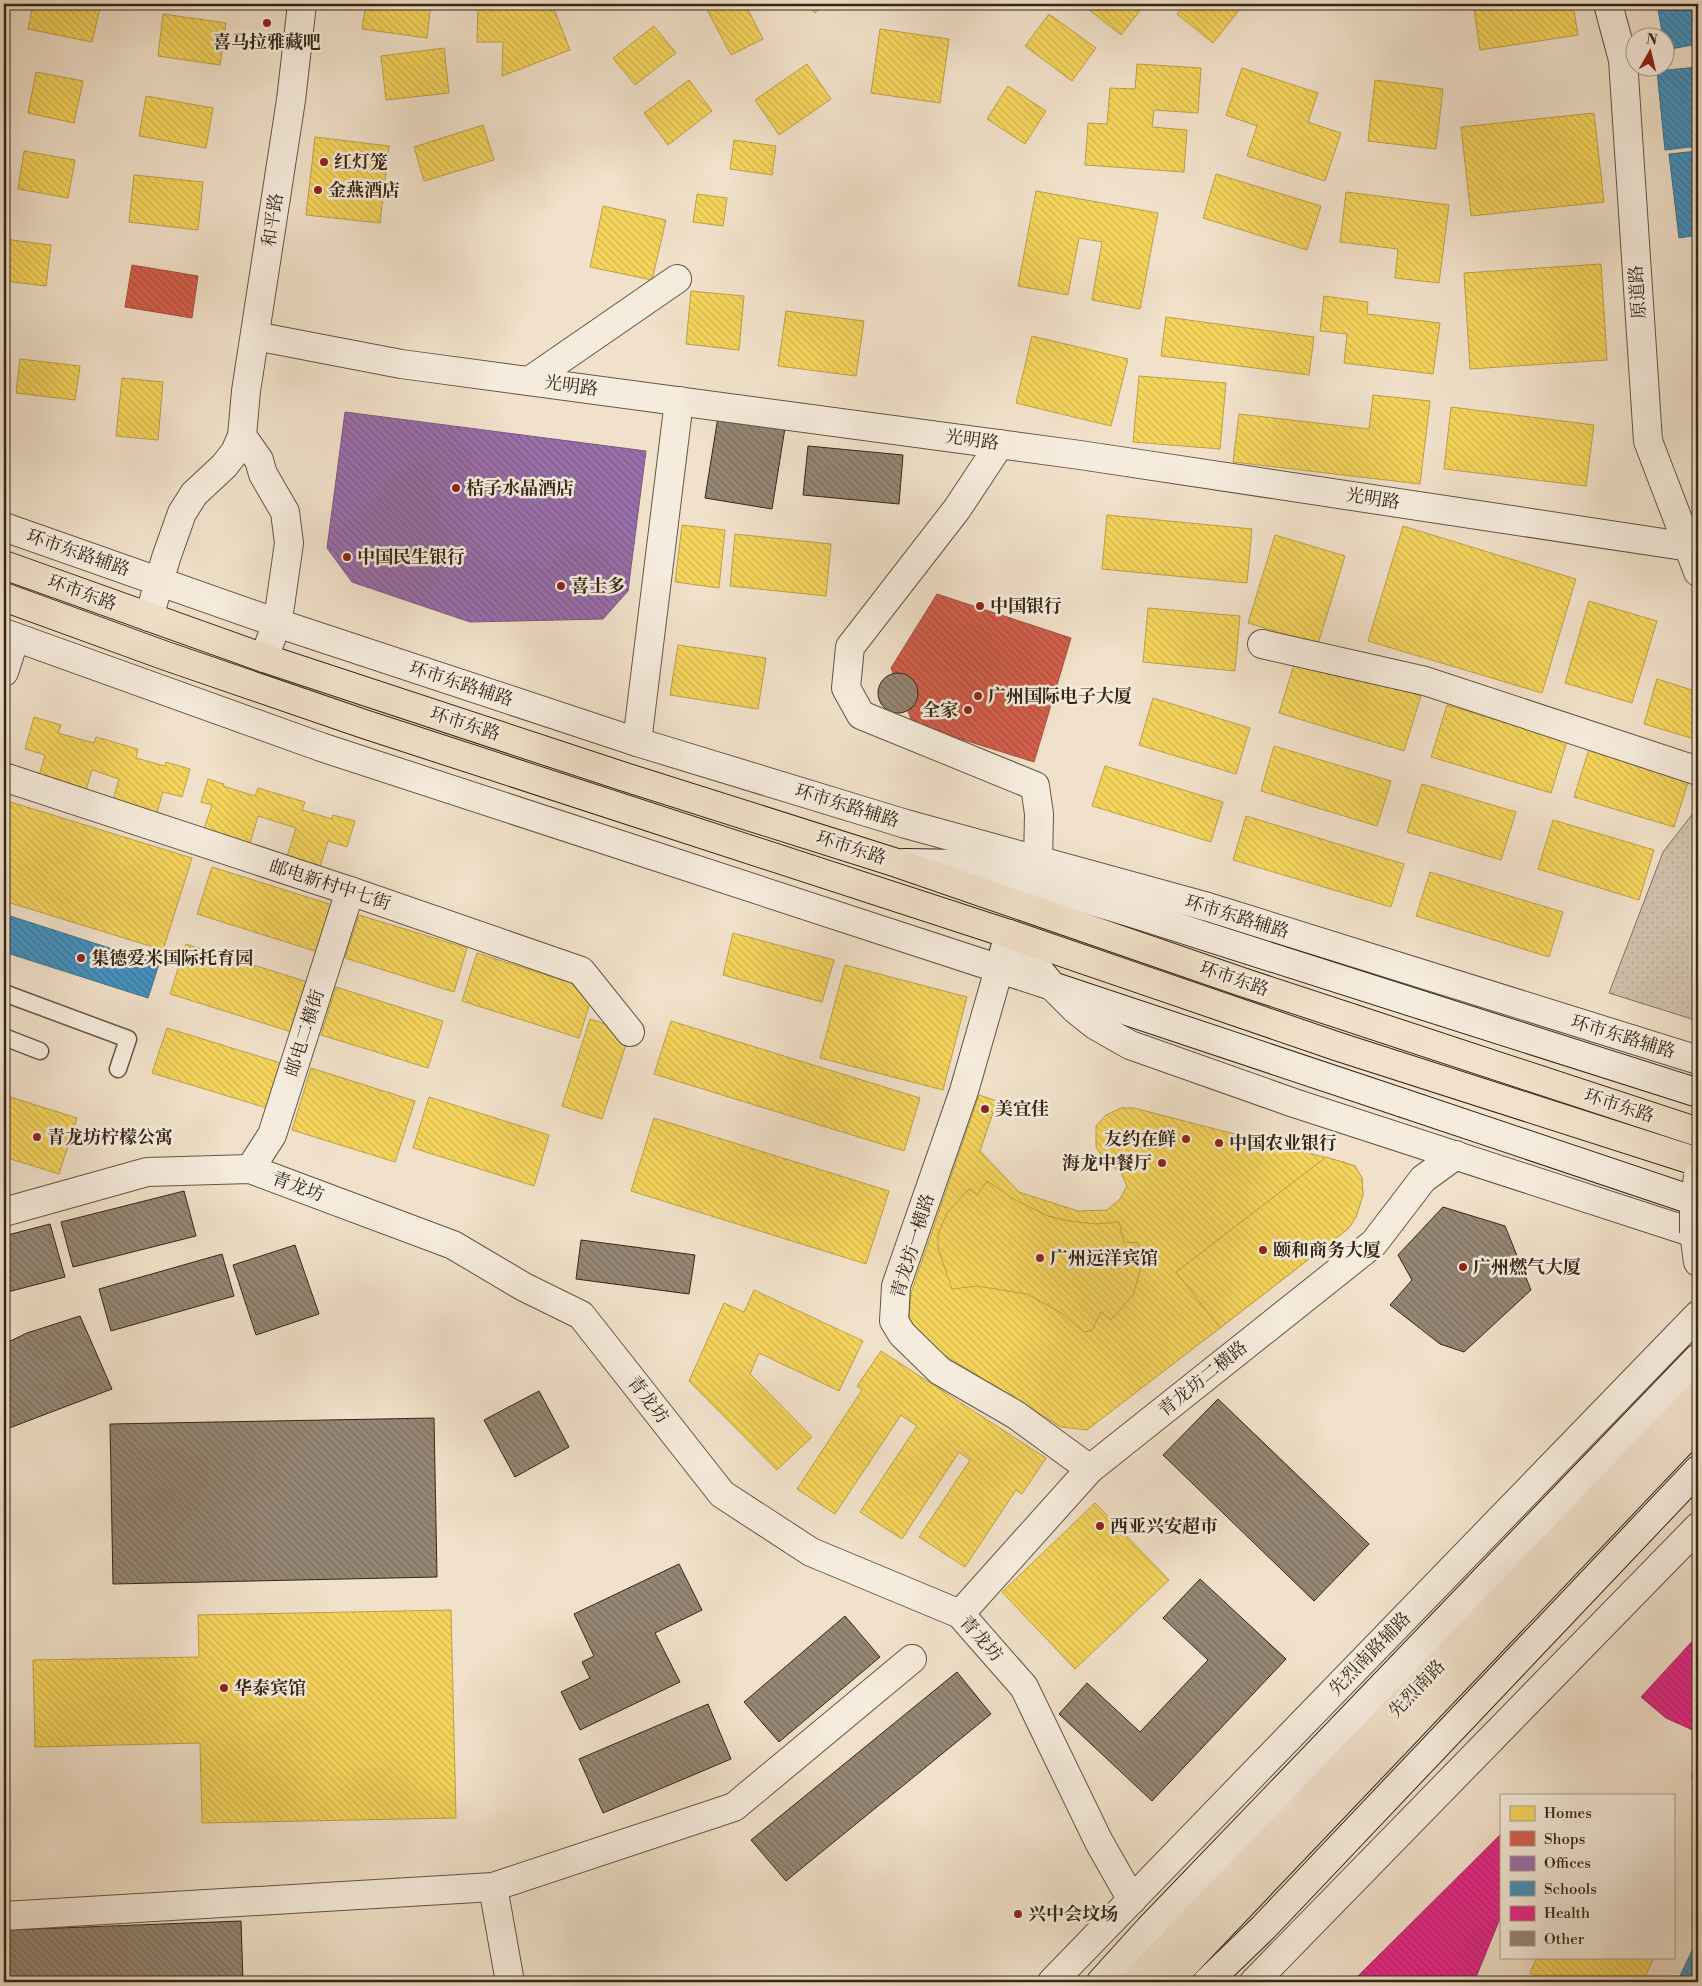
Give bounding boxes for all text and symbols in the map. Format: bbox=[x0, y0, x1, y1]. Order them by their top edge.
marker: 喜马拉雅藏吧 bbox=[261, 17, 273, 29]
north arrow bbox=[1624, 28, 1674, 78]
text: N bbox=[1645, 30, 1658, 50]
place label: 喜马拉雅藏吧 bbox=[213, 31, 321, 54]
place label: 红灯笼 bbox=[334, 151, 388, 174]
marker: 红灯笼 bbox=[318, 156, 330, 168]
place label: 金燕酒店 bbox=[328, 179, 400, 202]
marker: 金燕酒店 bbox=[312, 184, 324, 196]
street label: 和平路 bbox=[257, 192, 289, 248]
street label: 原道路 bbox=[1625, 264, 1651, 320]
street label: 光明路 bbox=[543, 371, 599, 401]
street label: 光明路 bbox=[944, 425, 1000, 455]
place label: 桔子水晶酒店 bbox=[466, 477, 574, 500]
marker: 桔子水晶酒店 bbox=[450, 482, 462, 494]
street label: 光明路 bbox=[1345, 483, 1401, 515]
street label: 环市东路辅路 bbox=[23, 525, 133, 581]
place label: 中国民生银行 bbox=[357, 546, 465, 569]
marker: 中国民生银行 bbox=[341, 551, 353, 563]
street label: 环市东路 bbox=[44, 570, 120, 616]
place label: 喜士多 bbox=[571, 575, 625, 598]
marker: 喜士多 bbox=[555, 580, 567, 592]
place label: 中国银行 bbox=[990, 595, 1062, 618]
marker: 中国银行 bbox=[974, 600, 986, 612]
street label: 环市东路辅路 bbox=[406, 656, 516, 712]
place label: 广州国际电子大厦 bbox=[988, 685, 1132, 708]
marker: 广州国际电子大厦 bbox=[972, 690, 984, 702]
place label: 全家 bbox=[922, 699, 958, 722]
street label: 环市东路 bbox=[427, 702, 503, 746]
marker: 全家 bbox=[962, 704, 974, 716]
street label: 环市东路辅路 bbox=[792, 779, 902, 833]
street label: 环市东路 bbox=[813, 826, 889, 870]
street label: 邮电新村中七街 bbox=[267, 855, 393, 915]
street label: 环市东路辅路 bbox=[1182, 890, 1292, 944]
place label: 集德爱米国际托育园 bbox=[91, 947, 253, 970]
marker: 集德爱米国际托育园 bbox=[75, 952, 87, 964]
street label: 环市东路 bbox=[1196, 956, 1272, 1002]
street label: 邮电二横街 bbox=[280, 987, 330, 1079]
street label: 环市东路辅路 bbox=[1568, 1010, 1678, 1064]
street label: 环市东路 bbox=[1581, 1084, 1657, 1128]
place label: 美宜佳 bbox=[995, 1098, 1049, 1121]
marker: 美宜佳 bbox=[979, 1103, 991, 1115]
place label: 青龙坊柠檬公寓 bbox=[47, 1126, 173, 1149]
place label: 友约在鲜 bbox=[1104, 1128, 1176, 1151]
marker: 青龙坊柠檬公寓 bbox=[31, 1131, 43, 1143]
place label: 中国农业银行 bbox=[1229, 1132, 1337, 1155]
marker: 友约在鲜 bbox=[1180, 1133, 1192, 1145]
marker: 中国农业银行 bbox=[1213, 1137, 1225, 1149]
place label: 海龙中餐厅 bbox=[1062, 1152, 1152, 1175]
marker: 海龙中餐厅 bbox=[1156, 1157, 1168, 1169]
street label: 青龙坊 bbox=[269, 1167, 327, 1207]
street label: 青龙坊一横路 bbox=[886, 1191, 940, 1301]
place label: 颐和商务大厦 bbox=[1273, 1239, 1381, 1262]
marker: 颐和商务大厦 bbox=[1257, 1244, 1269, 1256]
place label: 广州远洋宾馆 bbox=[1050, 1247, 1158, 1270]
marker: 广州远洋宾馆 bbox=[1034, 1252, 1046, 1264]
place label: 广州燃气大厦 bbox=[1473, 1256, 1581, 1279]
marker: 广州燃气大厦 bbox=[1457, 1261, 1469, 1273]
street label: 青龙坊二横路 bbox=[1154, 1336, 1252, 1422]
street label: 青龙坊 bbox=[622, 1372, 674, 1428]
place label: 西亚兴安超市 bbox=[1110, 1515, 1218, 1538]
marker: 西亚兴安超市 bbox=[1094, 1520, 1106, 1532]
street label: 先烈南路辅路 bbox=[1324, 1607, 1416, 1701]
street label: 青龙坊 bbox=[954, 1611, 1008, 1667]
street label: 先烈南路 bbox=[1384, 1655, 1450, 1723]
place label: 华泰宾馆 bbox=[234, 1677, 306, 1700]
marker: 华泰宾馆 bbox=[218, 1682, 230, 1694]
legend bbox=[1500, 1794, 1674, 1958]
text: Homes bbox=[1544, 1804, 1592, 1823]
text: Shops bbox=[1544, 1830, 1585, 1849]
text: Offices bbox=[1544, 1854, 1591, 1873]
text: Schools bbox=[1544, 1880, 1597, 1899]
place label: 兴中会坟场 bbox=[1028, 1903, 1118, 1926]
text: Health bbox=[1544, 1904, 1590, 1923]
marker: 兴中会坟场 bbox=[1012, 1908, 1024, 1920]
text: Other bbox=[1544, 1930, 1585, 1949]

